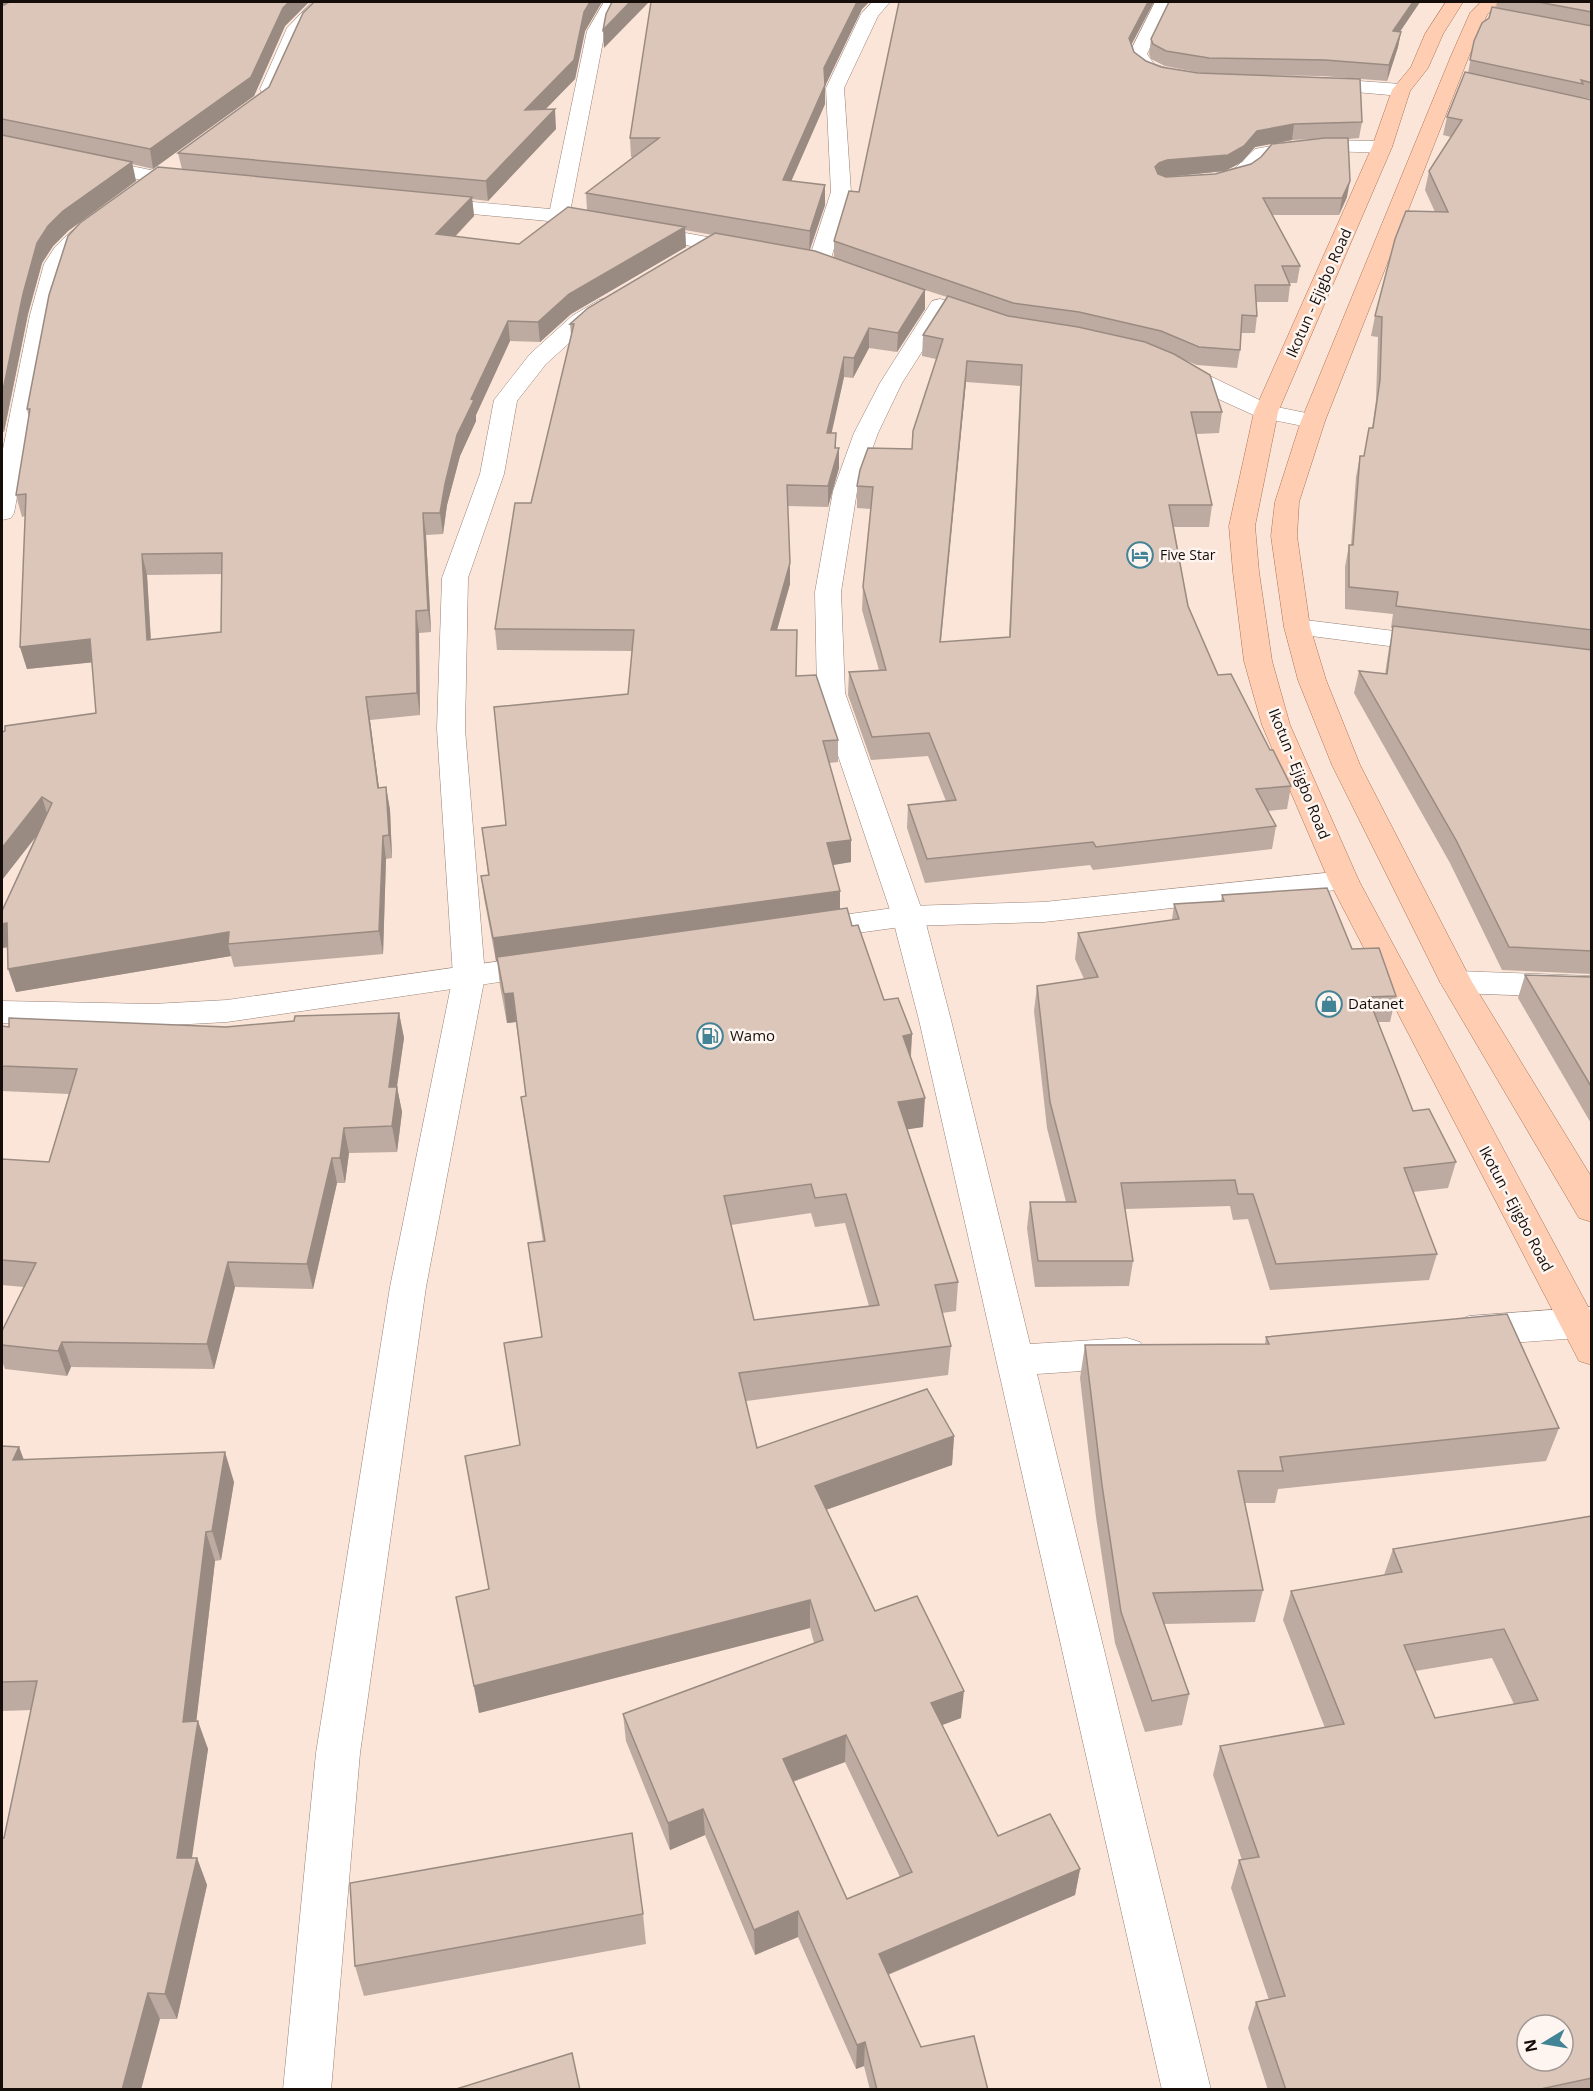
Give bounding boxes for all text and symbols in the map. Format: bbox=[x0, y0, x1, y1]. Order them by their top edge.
street label: Ikotun - Ejigbo Road bbox=[1281, 225, 1356, 360]
hotel icon: Five Star bbox=[1125, 540, 1155, 570]
place label: Five Star bbox=[1160, 545, 1216, 564]
street label: Ikotun - Ejigbo Road bbox=[1265, 705, 1335, 842]
shop icon: Datanet bbox=[1314, 989, 1344, 1019]
place label: Datanet bbox=[1348, 993, 1404, 1013]
fuel station icon: Wamo bbox=[695, 1021, 725, 1051]
place label: Wamo bbox=[730, 1025, 775, 1045]
street label: Ikotun - Ejigbo Road bbox=[1475, 1142, 1558, 1275]
north arrow bbox=[1515, 2013, 1575, 2073]
text: N bbox=[1518, 2037, 1542, 2054]

